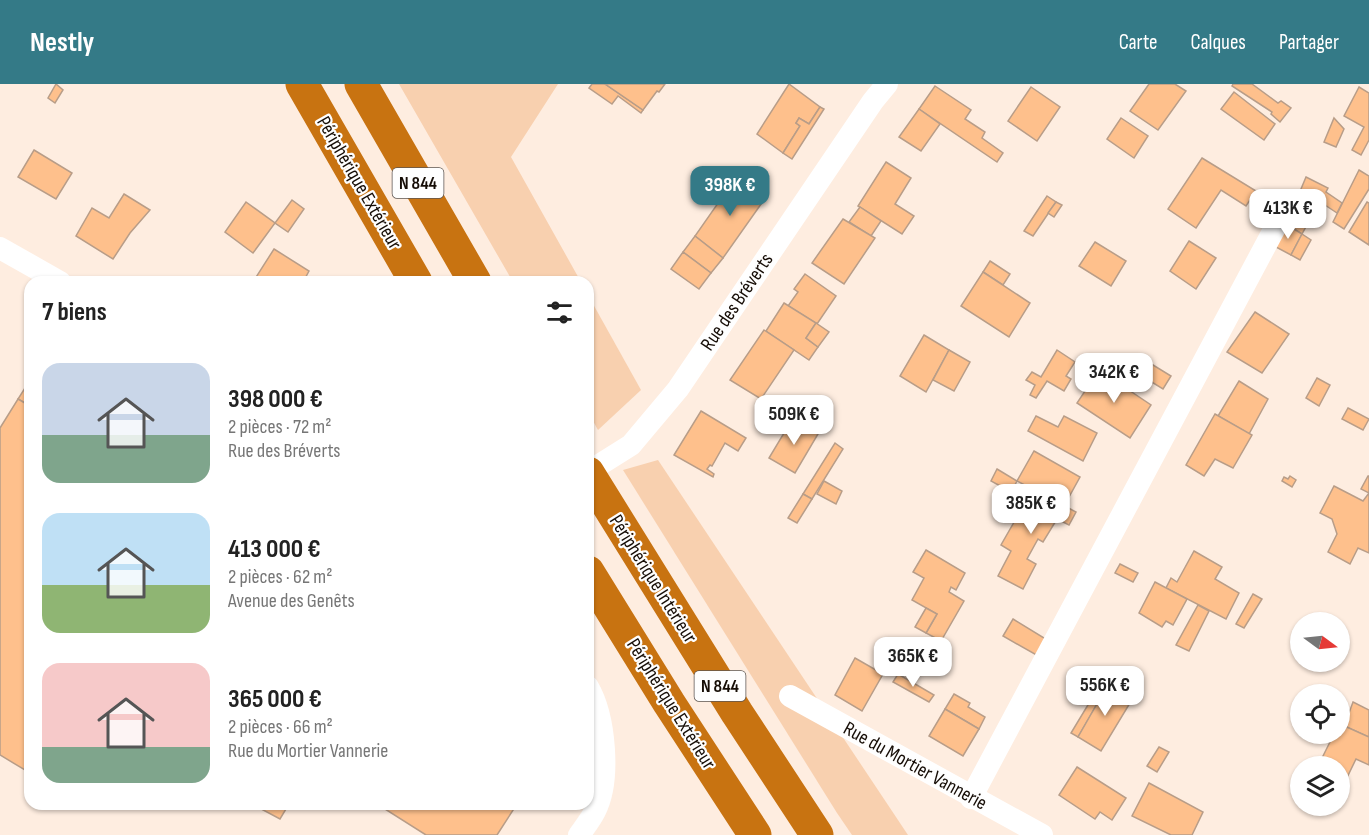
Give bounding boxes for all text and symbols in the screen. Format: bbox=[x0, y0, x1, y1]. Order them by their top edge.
text: Nestly bbox=[30, 26, 94, 59]
text: Carte bbox=[1119, 30, 1158, 55]
text: Calques bbox=[1191, 30, 1246, 55]
text: Partager bbox=[1279, 30, 1339, 55]
street label: Périphérique Extérieur bbox=[311, 112, 407, 254]
pin: 398K € bbox=[681, 166, 779, 217]
road number: N 844 bbox=[392, 168, 444, 198]
text: 398K € bbox=[704, 173, 756, 197]
pin: 413K € bbox=[1239, 189, 1337, 240]
text: 413K € bbox=[1263, 196, 1313, 220]
street label: Rue des Bréverts bbox=[696, 249, 778, 355]
icon: filters bbox=[543, 296, 576, 329]
text: 7 biens bbox=[42, 297, 107, 328]
pin: 342K € bbox=[1065, 353, 1163, 404]
text: 342K € bbox=[1089, 360, 1139, 384]
text: 398 000 € bbox=[228, 384, 323, 415]
icon: home bbox=[90, 387, 162, 459]
pin: 509K € bbox=[745, 395, 843, 446]
text: 509K € bbox=[769, 402, 819, 426]
text: 2 pièces · 72 m² bbox=[228, 415, 331, 439]
text: Rue des Bréverts bbox=[228, 439, 341, 463]
pin: 385K € bbox=[982, 484, 1080, 535]
text: 385K € bbox=[1006, 491, 1056, 515]
street label: Périphérique Intérieur bbox=[604, 511, 702, 648]
text: 413 000 € bbox=[228, 534, 321, 565]
icon: home bbox=[90, 537, 162, 609]
text: 2 pièces · 62 m² bbox=[228, 565, 332, 589]
text: Avenue des Genêts bbox=[228, 589, 355, 613]
north arrow bbox=[1290, 612, 1350, 672]
map controls bbox=[1290, 612, 1350, 816]
street label: Périphérique Extérieur bbox=[621, 634, 721, 774]
pin: 365K € bbox=[864, 637, 962, 688]
text: 365K € bbox=[888, 644, 938, 668]
pin: 556K € bbox=[1056, 666, 1154, 717]
road number: N 844 bbox=[694, 671, 746, 701]
text: 556K € bbox=[1080, 673, 1130, 697]
text: 365 000 € bbox=[228, 684, 322, 715]
button: locate bbox=[1290, 684, 1350, 744]
icon: home bbox=[90, 687, 162, 759]
text: 2 pièces · 66 m² bbox=[228, 715, 333, 739]
street label: Rue du Mortier Vannerie bbox=[839, 717, 991, 815]
text: Rue du Mortier Vannerie bbox=[228, 739, 388, 763]
button: layers bbox=[1290, 756, 1350, 816]

